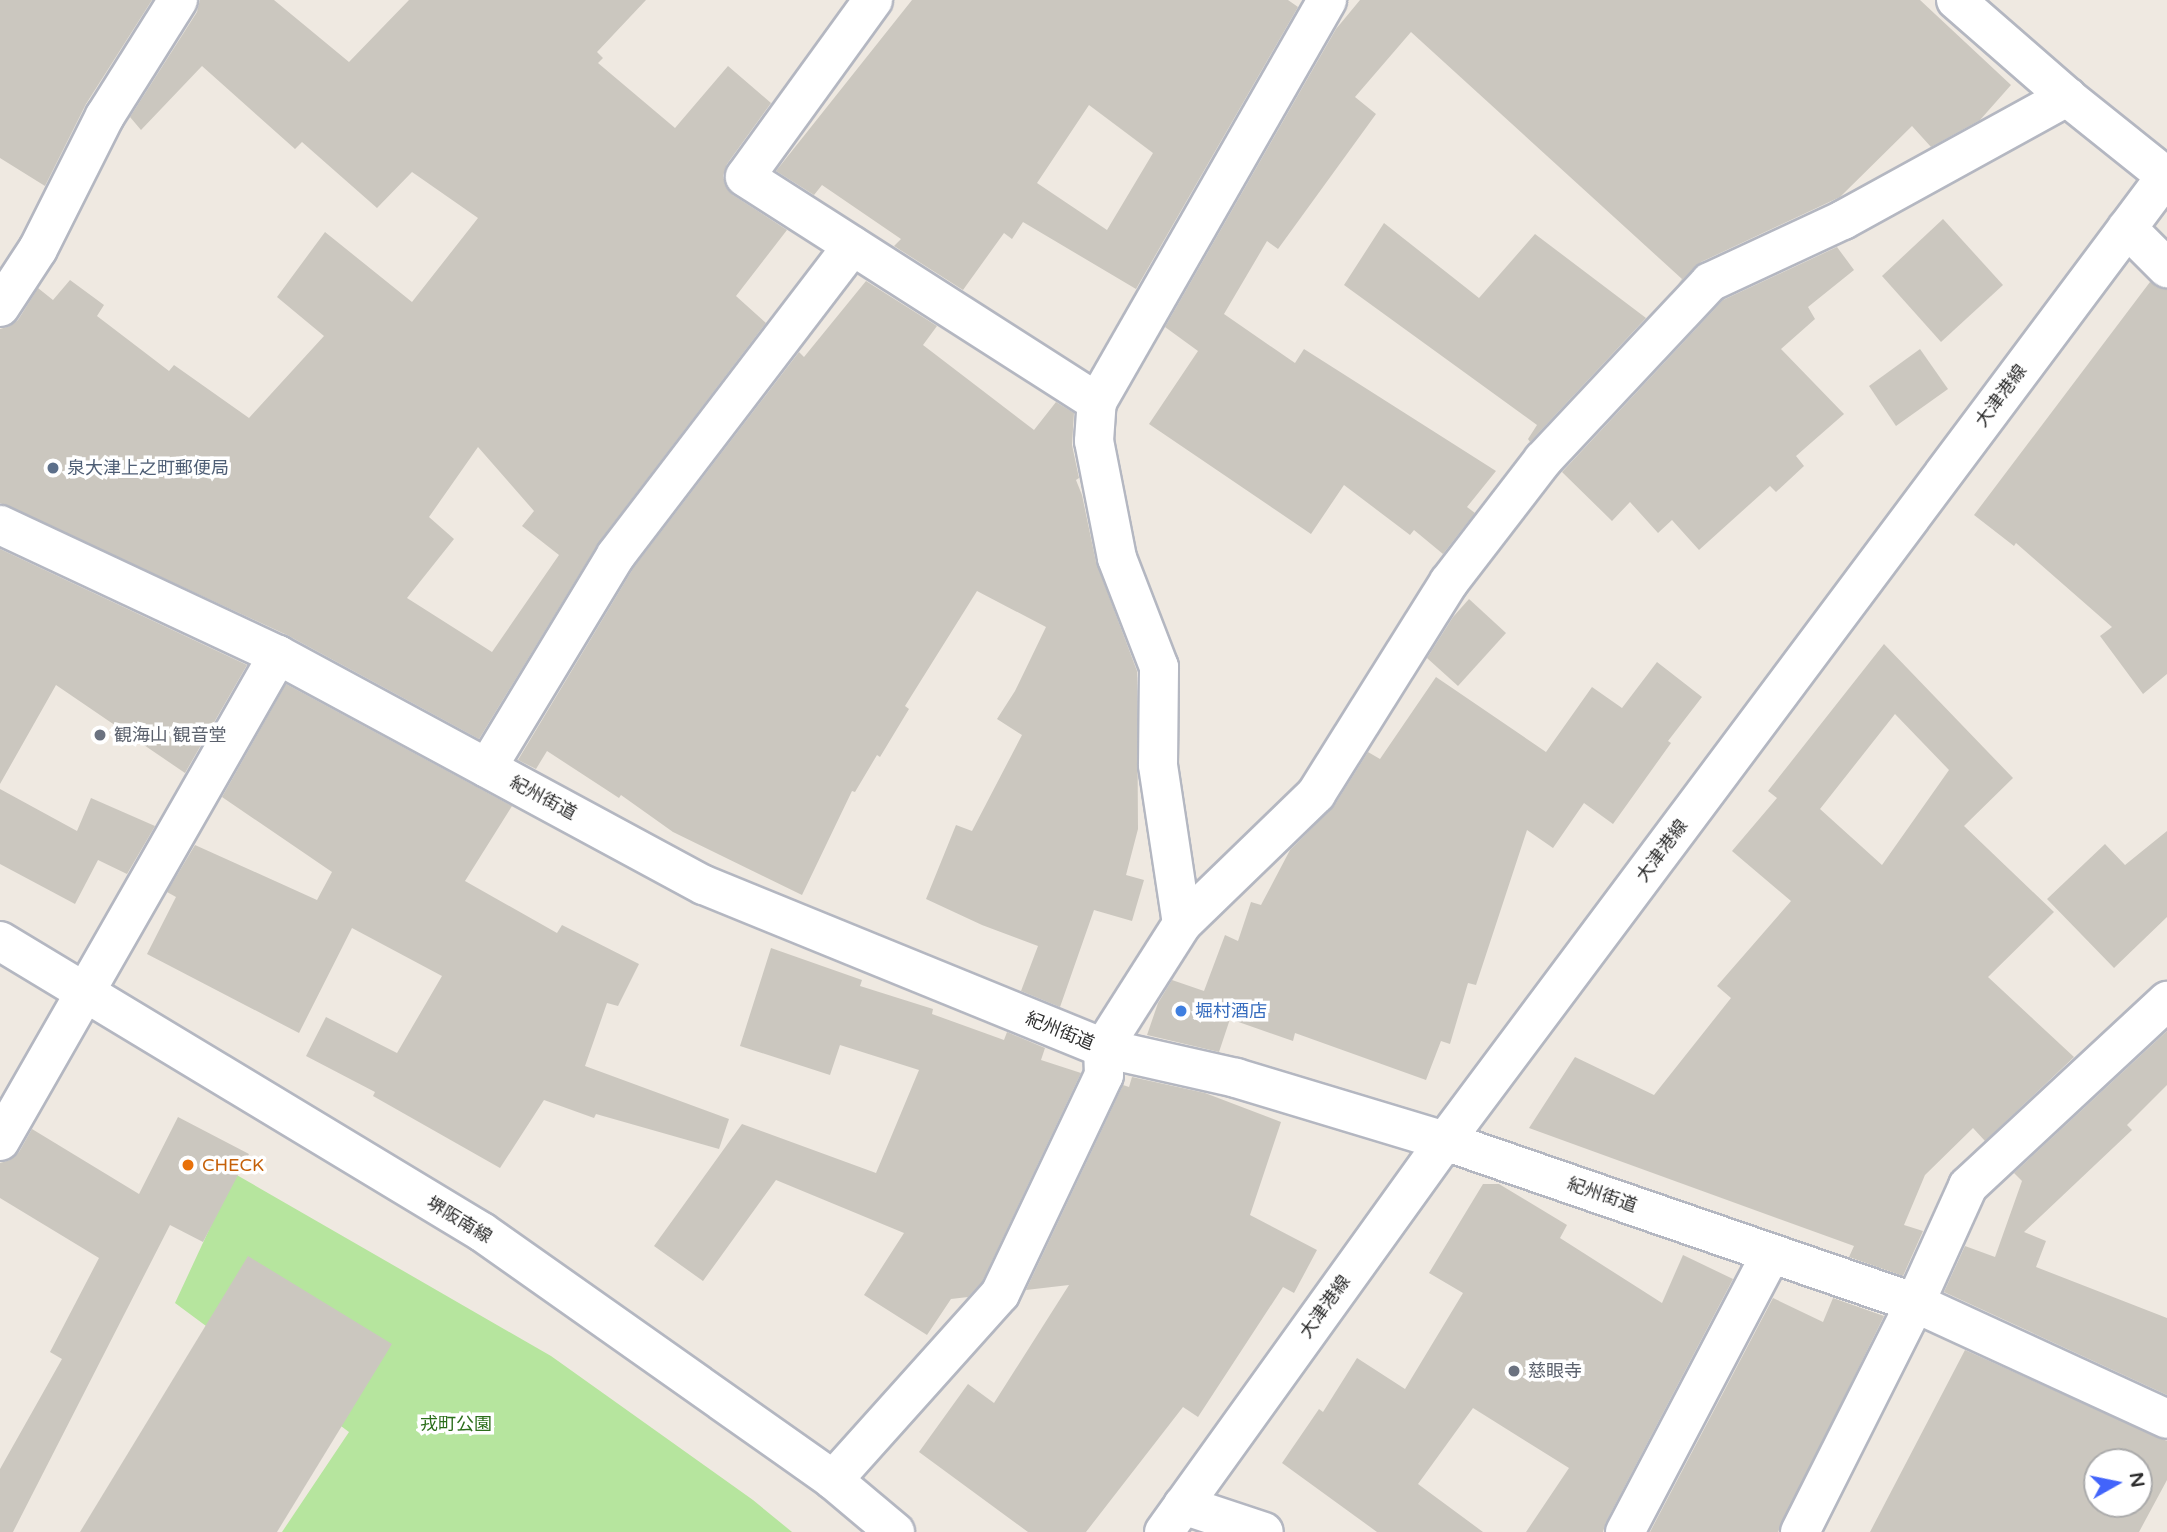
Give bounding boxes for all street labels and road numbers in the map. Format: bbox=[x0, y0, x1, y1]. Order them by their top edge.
street label: 大津港線 bbox=[1971, 361, 2031, 431]
street label: 紀州街道 bbox=[506, 772, 580, 824]
street label: 大津港線 bbox=[1632, 816, 1692, 886]
street label: 紀州街道 bbox=[1023, 1008, 1097, 1054]
street label: 紀州街道 bbox=[1564, 1173, 1640, 1217]
street label: 堺阪南線 bbox=[423, 1192, 495, 1248]
street label: 大津港線 bbox=[1295, 1272, 1355, 1342]

